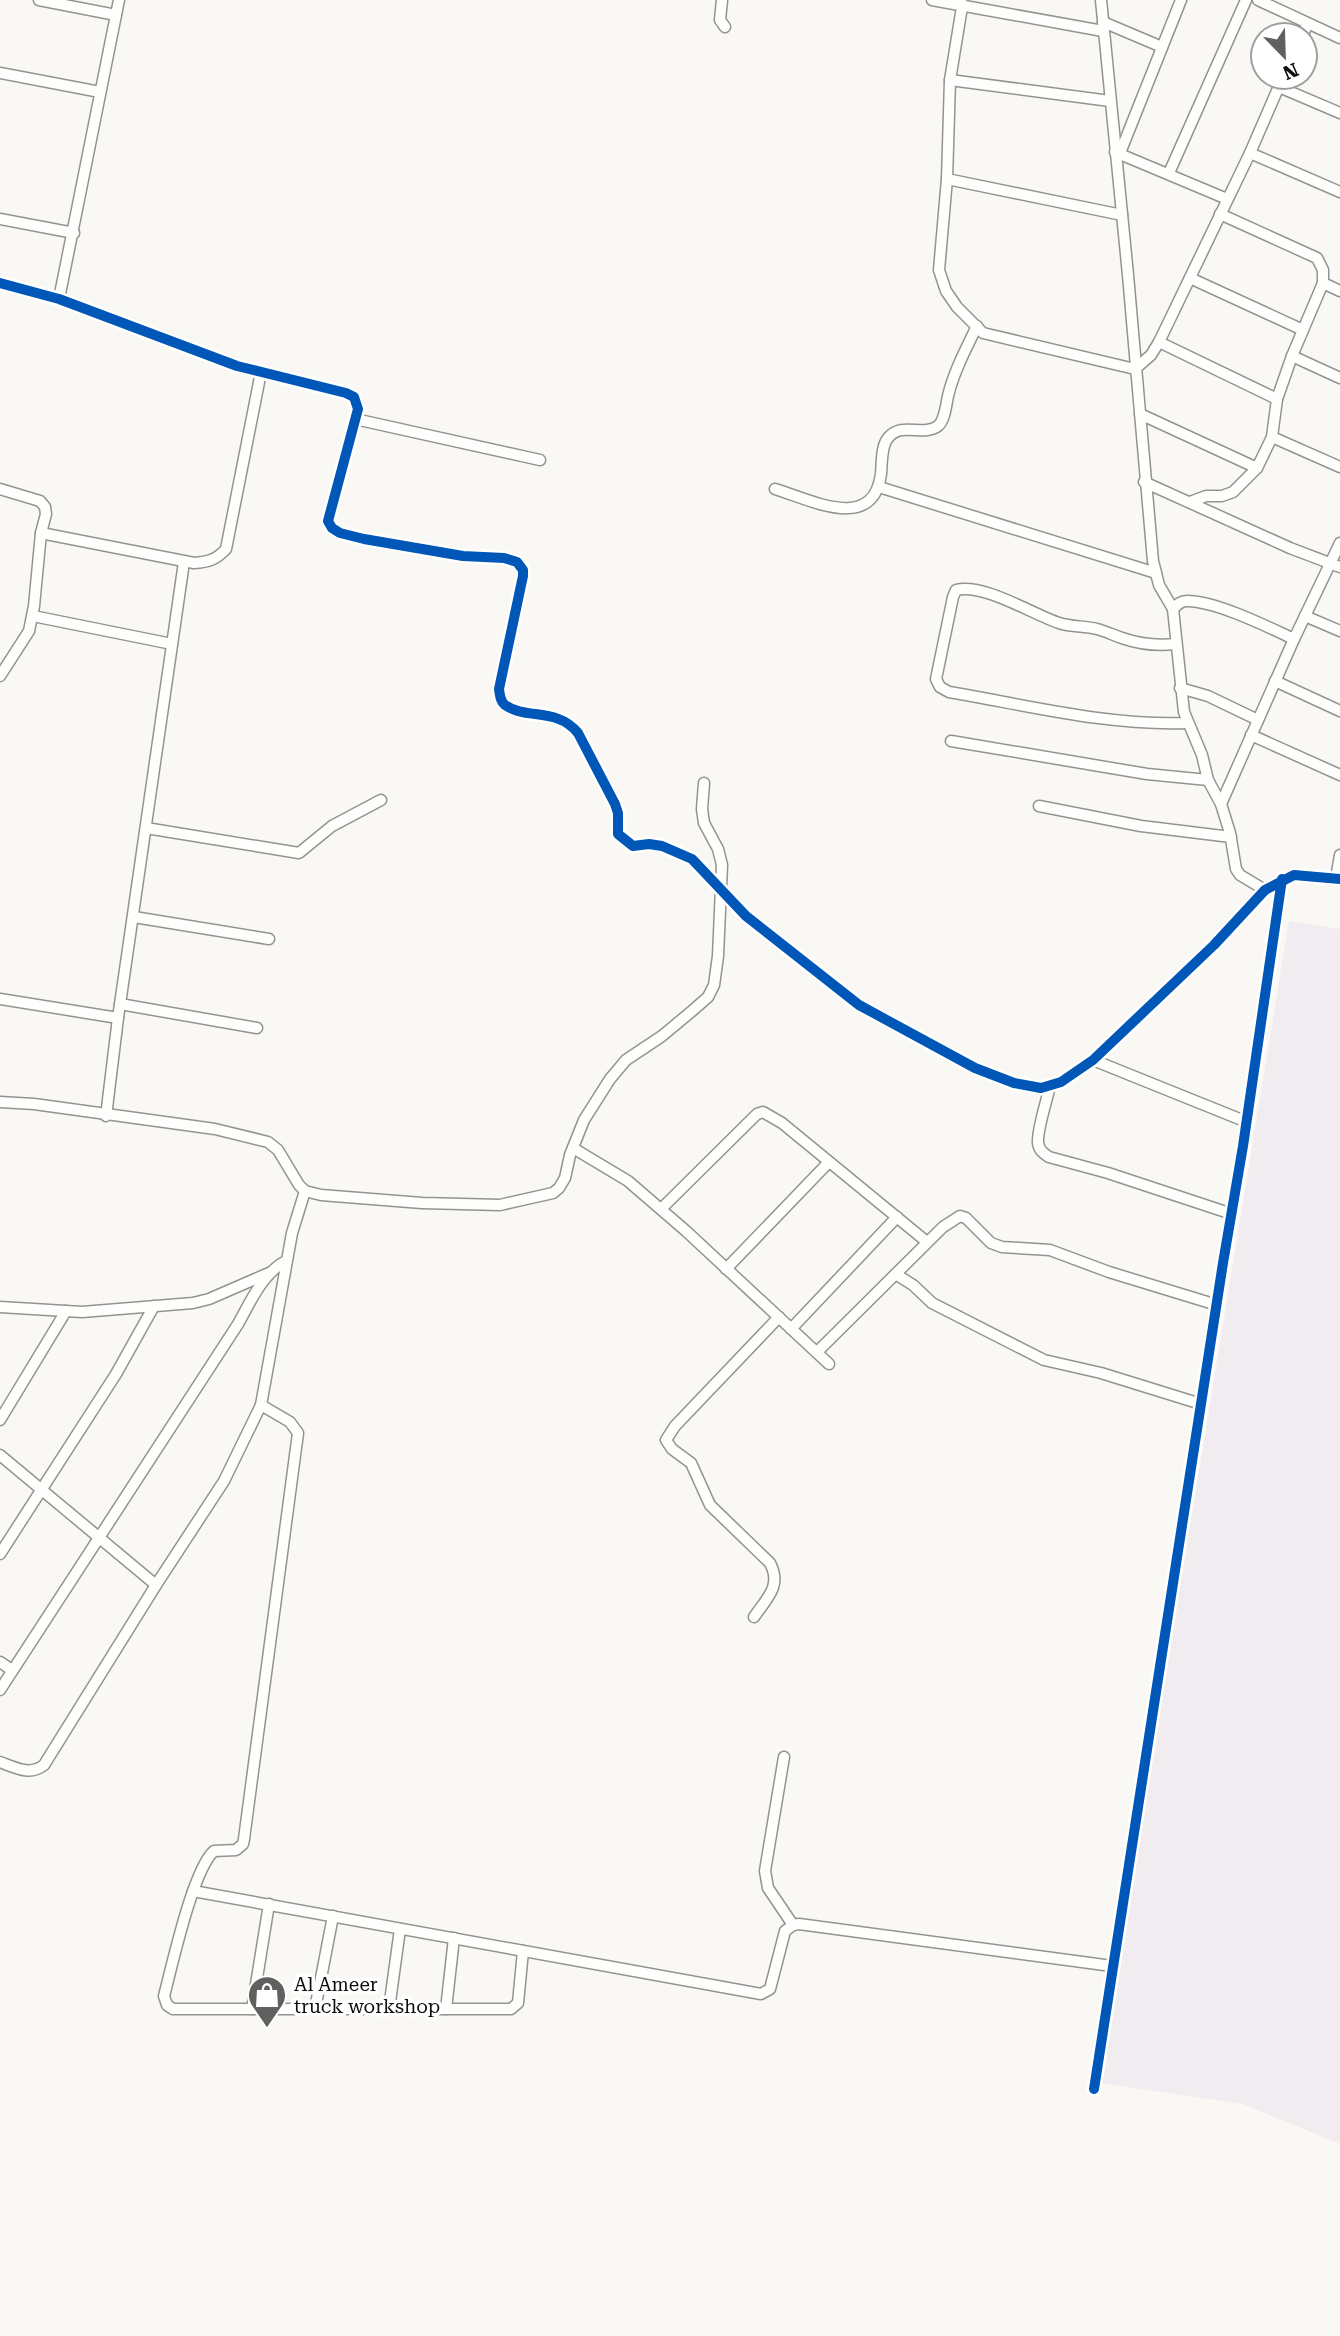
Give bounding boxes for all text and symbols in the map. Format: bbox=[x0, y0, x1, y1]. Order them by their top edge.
north arrow bbox=[1249, 21, 1319, 91]
text: N bbox=[1279, 58, 1302, 85]
place label: Al Ameer truck workshop bbox=[294, 1973, 440, 2018]
shop icon: Al Ameer truck workshop bbox=[246, 1974, 288, 2029]

